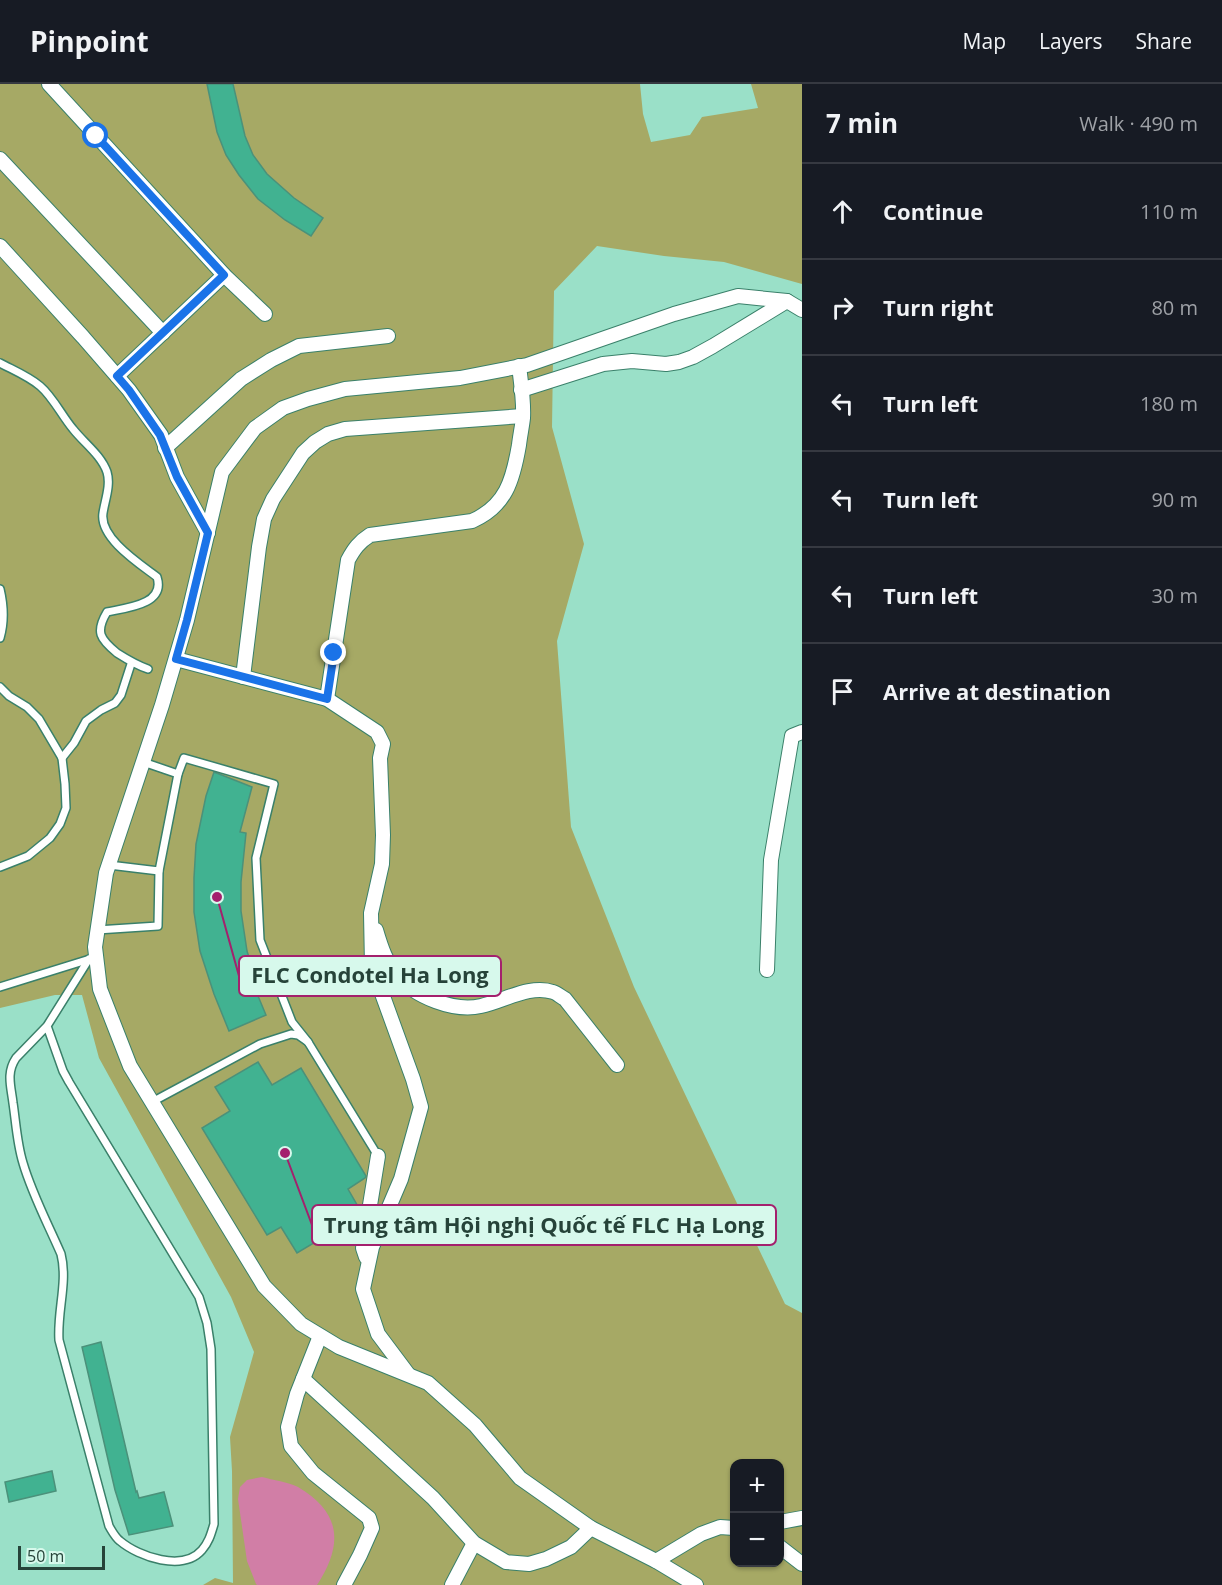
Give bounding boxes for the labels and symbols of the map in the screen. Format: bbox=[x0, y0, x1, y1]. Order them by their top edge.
route start bbox=[82, 122, 108, 148]
route end bbox=[320, 639, 346, 665]
callout: FLC Condotel Ha Long bbox=[239, 956, 501, 996]
text: FLC Condotel Ha Long bbox=[251, 959, 489, 989]
callout: Trung tâm Hội nghị Quốc tế FLC Hạ Long bbox=[312, 1205, 776, 1245]
text: Trung tâm Hội nghị Quốc tế FLC Hạ Long bbox=[324, 1209, 765, 1239]
scale bar bbox=[18, 1543, 105, 1570]

